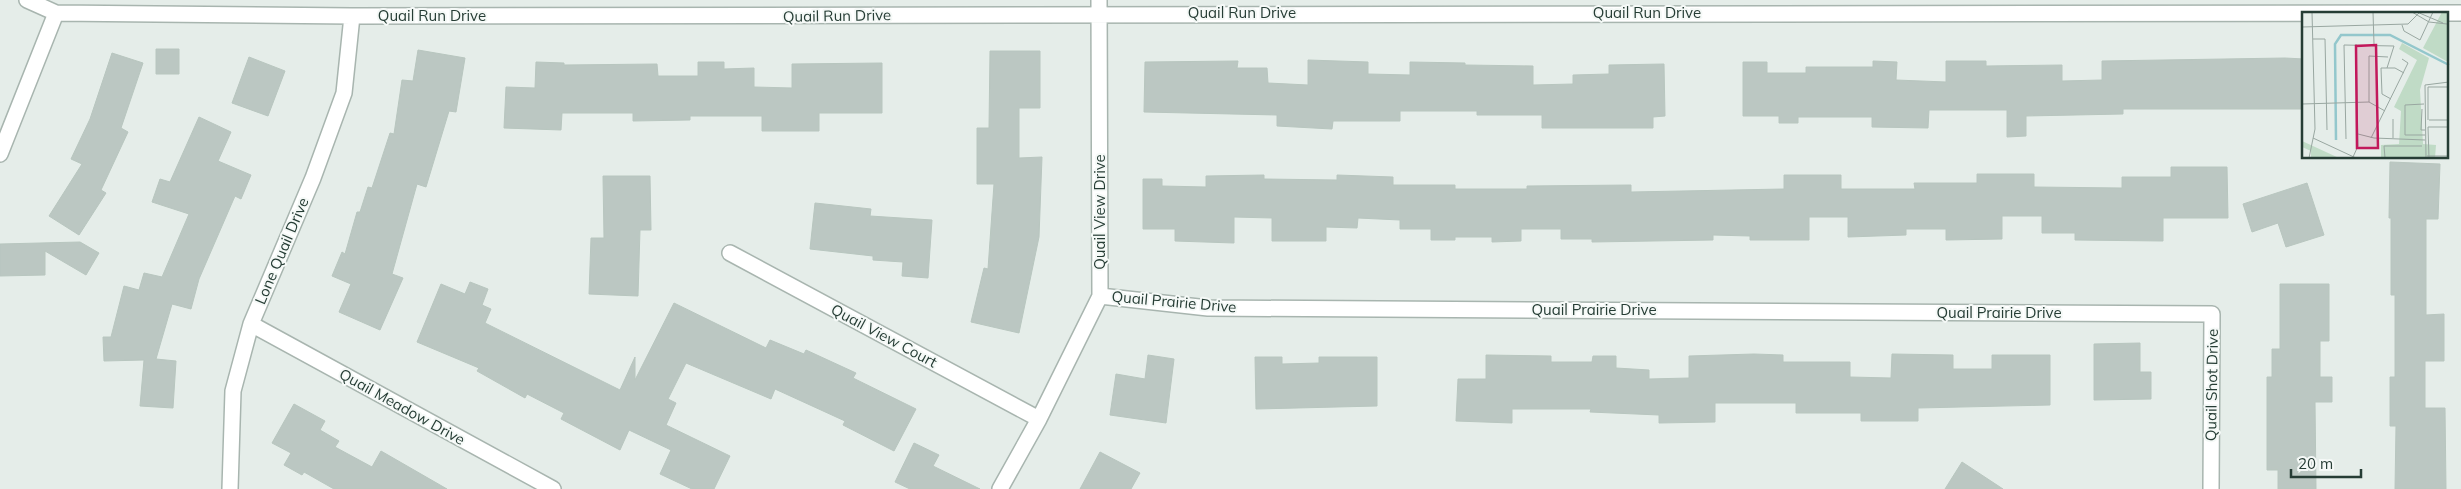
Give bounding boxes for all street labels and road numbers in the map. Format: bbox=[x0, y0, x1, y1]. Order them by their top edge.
street label: Quail Run Drive bbox=[1188, 3, 1296, 22]
street label: Quail Run Drive bbox=[1593, 3, 1701, 22]
street label: Quail Run Drive bbox=[783, 5, 891, 26]
street label: Quail Run Drive bbox=[378, 6, 486, 25]
street label: Quail View Drive bbox=[1090, 154, 1109, 270]
street label: Lone Quail Drive bbox=[251, 195, 313, 307]
street label: Quail Prairie Drive bbox=[1111, 287, 1237, 316]
street label: Quail View Court bbox=[828, 300, 941, 372]
street label: Quail Prairie Drive bbox=[1531, 300, 1657, 319]
street label: Quail Prairie Drive bbox=[1936, 303, 2062, 322]
street label: Quail Shot Drive bbox=[2201, 329, 2222, 441]
street label: Quail Meadow Drive bbox=[336, 364, 468, 449]

